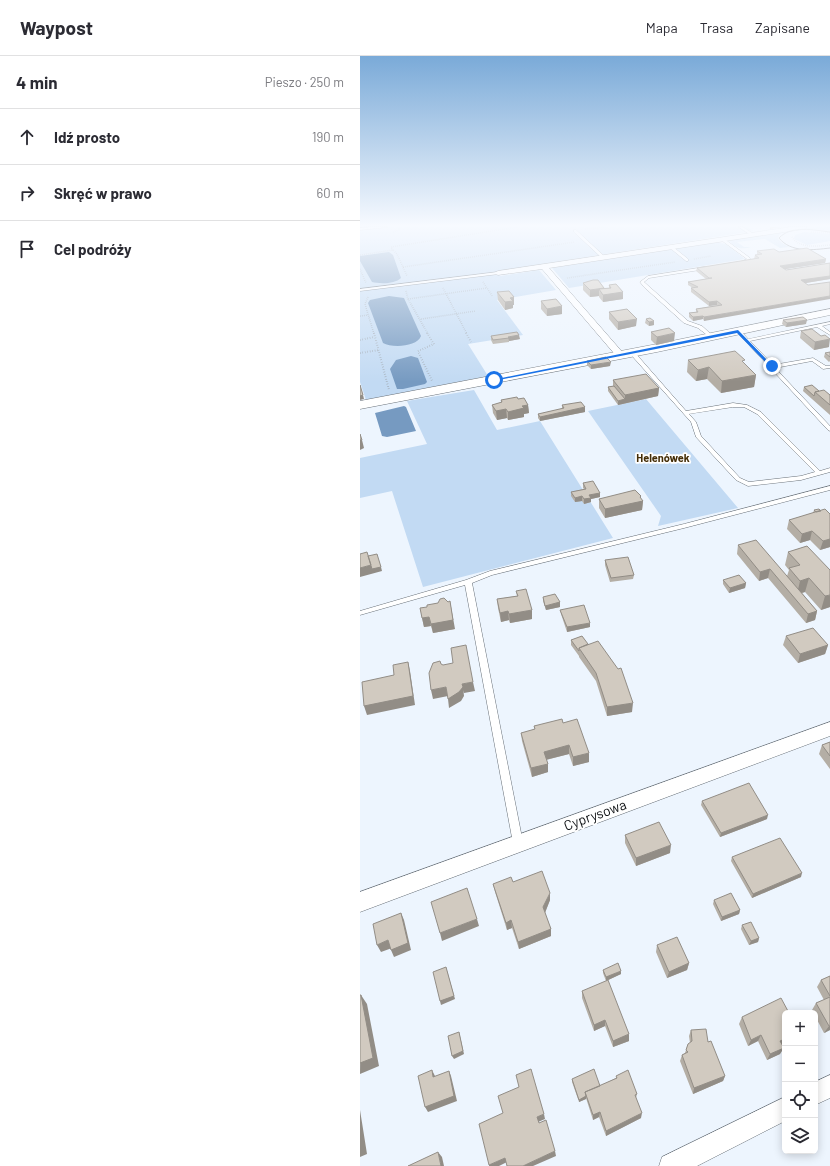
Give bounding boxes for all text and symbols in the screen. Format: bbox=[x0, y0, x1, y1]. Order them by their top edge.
text: Waypost bbox=[20, 16, 93, 39]
text: Mapa bbox=[646, 19, 678, 36]
text: Trasa bbox=[700, 19, 733, 36]
text: Zapisane bbox=[755, 19, 810, 36]
text: 4 min bbox=[16, 72, 58, 92]
text: Pieszo · 250 m bbox=[265, 74, 344, 90]
icon: ahead bbox=[16, 126, 38, 148]
text: Idź prosto bbox=[54, 128, 120, 146]
text: 190 m bbox=[312, 129, 344, 145]
icon: right bbox=[16, 182, 38, 204]
text: Skręć w prawo bbox=[54, 184, 152, 202]
text: 60 m bbox=[317, 185, 344, 201]
icon: arrive bbox=[16, 238, 38, 260]
text: Cel podróży bbox=[54, 240, 132, 258]
route end bbox=[763, 357, 781, 375]
route start bbox=[485, 371, 503, 389]
district label: Helenówek bbox=[636, 451, 690, 464]
street label: Cyprysowa bbox=[561, 795, 628, 834]
map controls bbox=[782, 1010, 818, 1154]
button: + bbox=[782, 1010, 818, 1046]
button: − bbox=[782, 1046, 818, 1082]
button: locate bbox=[782, 1082, 818, 1118]
button: layers bbox=[782, 1118, 818, 1154]

